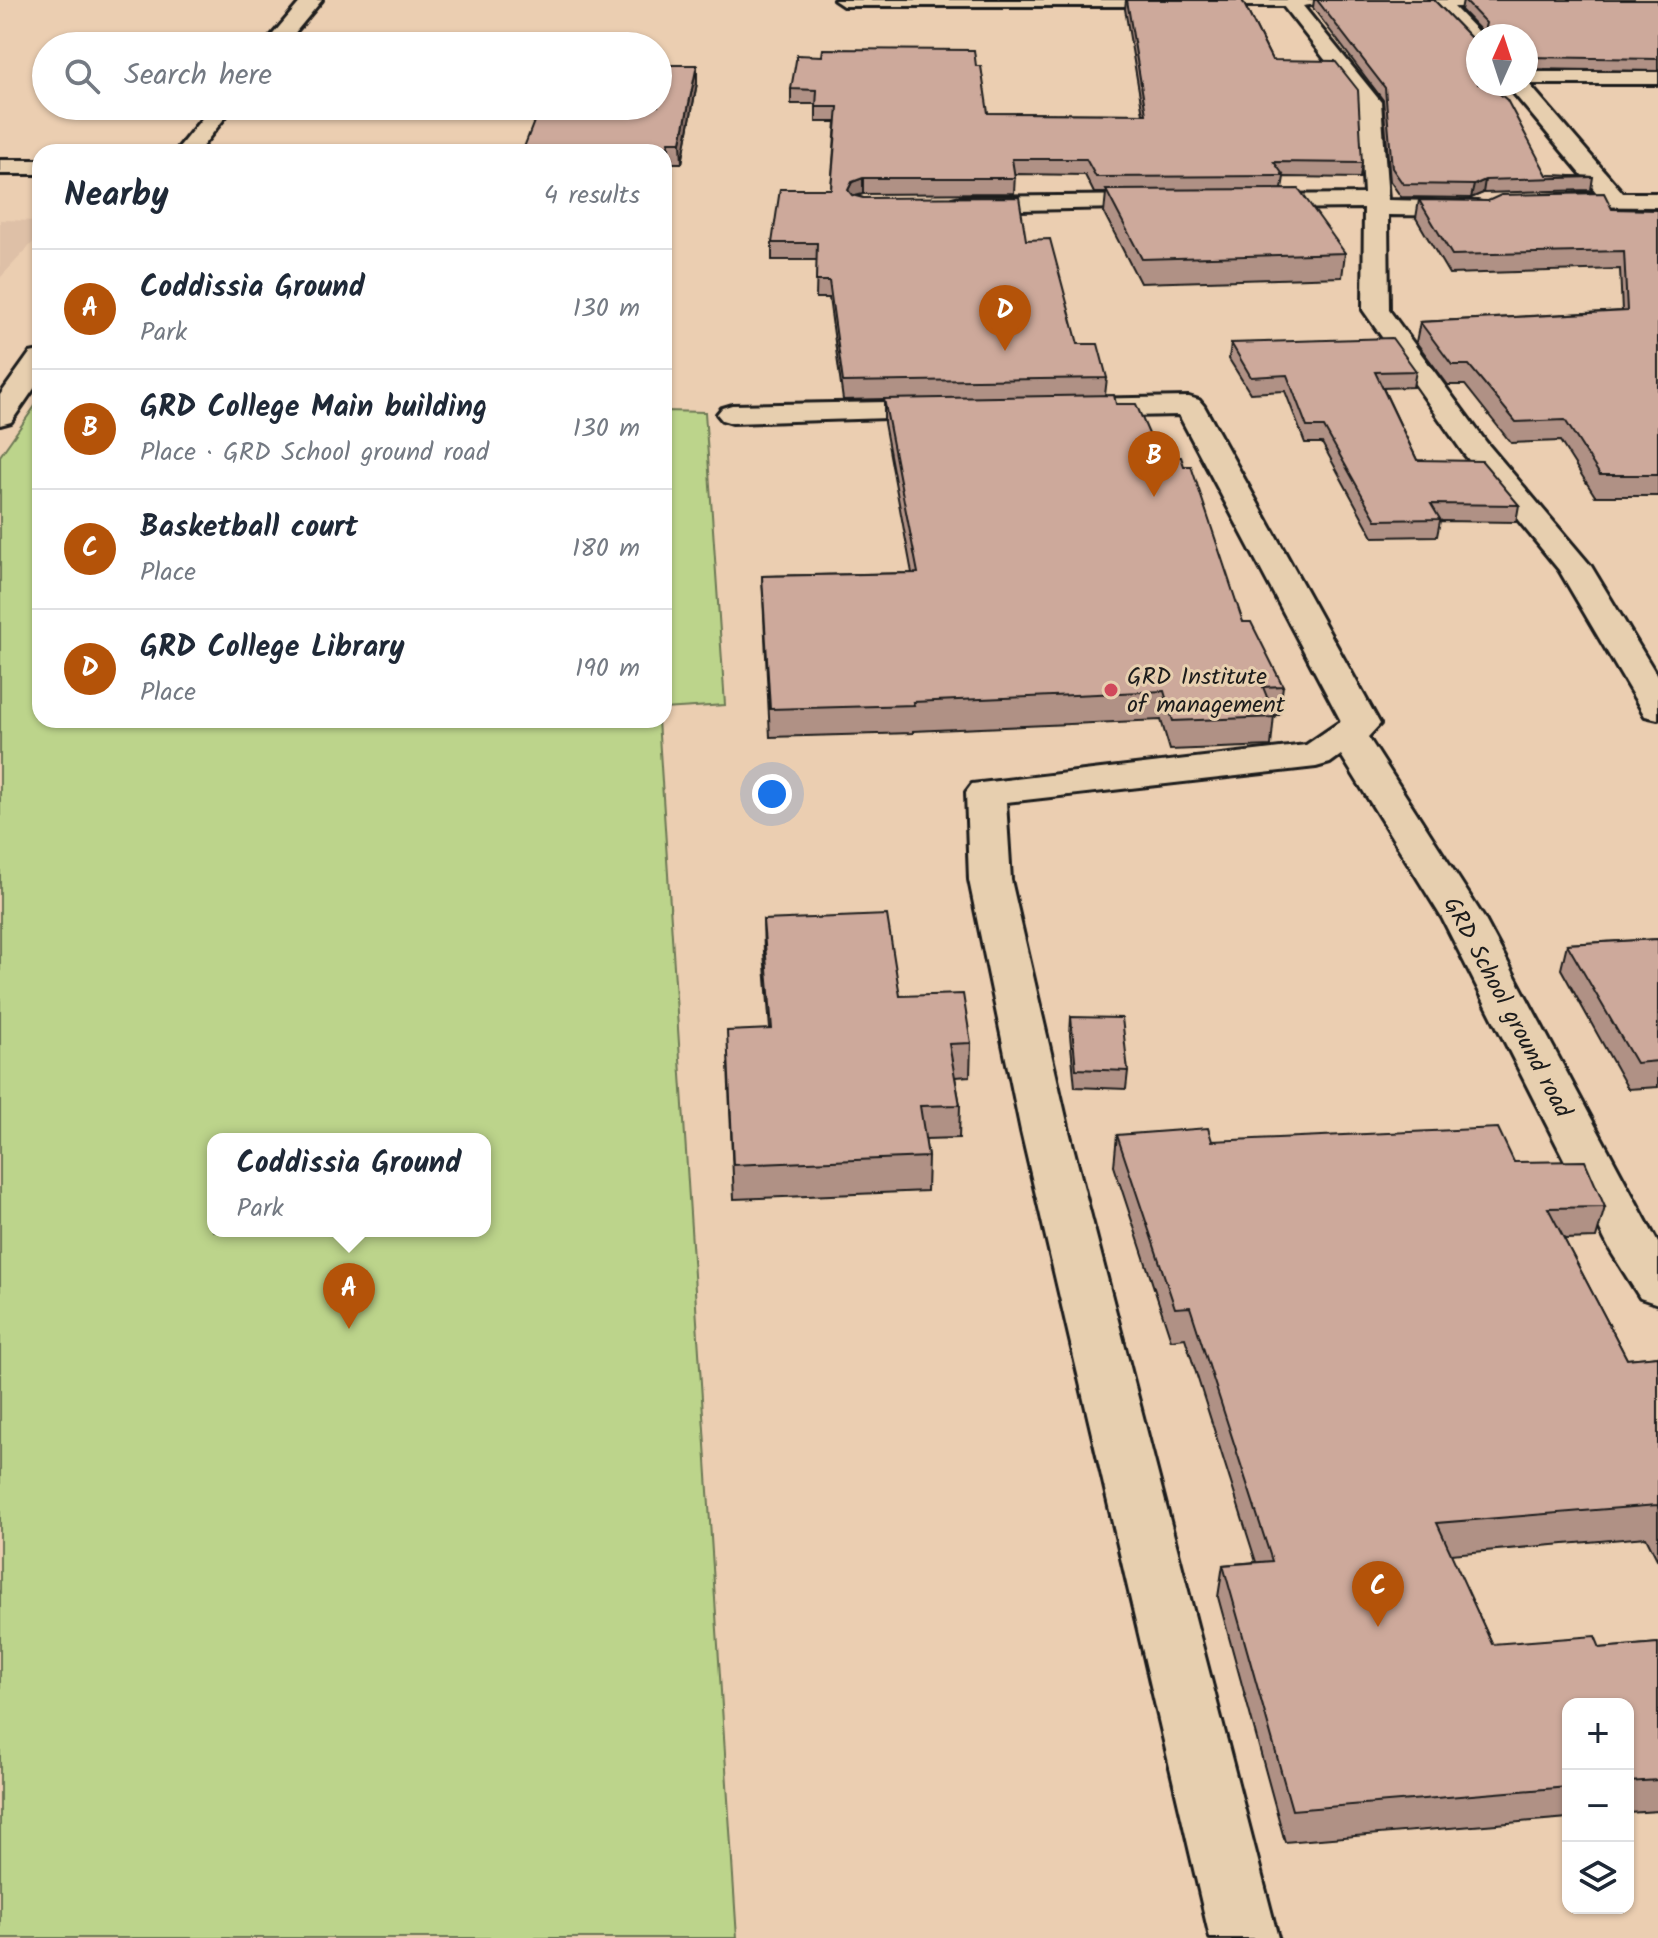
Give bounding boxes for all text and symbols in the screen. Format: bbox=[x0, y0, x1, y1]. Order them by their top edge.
north arrow bbox=[1466, 24, 1538, 96]
search box bbox=[32, 32, 672, 120]
text: Search here bbox=[124, 52, 272, 100]
icon: search bbox=[60, 54, 104, 98]
text: Nearby bbox=[64, 169, 169, 223]
text: 4 results bbox=[544, 175, 640, 217]
text: Coddissia Ground bbox=[140, 264, 365, 312]
pin: D bbox=[979, 285, 1031, 351]
text: A bbox=[82, 288, 98, 330]
text: 130 m bbox=[573, 288, 640, 330]
text: Park bbox=[140, 312, 187, 354]
text: GRD College Main building bbox=[140, 384, 487, 432]
text: B bbox=[82, 408, 98, 450]
text: 130 m bbox=[573, 408, 640, 450]
pin: B bbox=[1128, 431, 1180, 497]
text: Place · GRD School ground road bbox=[140, 432, 489, 474]
text: Basketball court bbox=[140, 504, 358, 552]
text: C bbox=[82, 528, 98, 570]
text: 180 m bbox=[572, 528, 640, 570]
text: Place bbox=[140, 552, 196, 594]
text: GRD College Library bbox=[140, 624, 405, 672]
text: D bbox=[81, 648, 99, 690]
text: 190 m bbox=[575, 648, 640, 690]
place label: GRD Institute of management bbox=[1127, 658, 1286, 725]
text: Place bbox=[140, 672, 196, 714]
marker: GRD Institute of management bbox=[1102, 681, 1120, 699]
your location bbox=[752, 774, 792, 814]
street label: GRD School ground road bbox=[1432, 890, 1582, 1126]
popup bbox=[207, 1133, 491, 1237]
text: Coddissia Ground bbox=[237, 1140, 461, 1188]
text: Park bbox=[237, 1188, 284, 1230]
pin: A bbox=[323, 1263, 375, 1329]
pin: C bbox=[1352, 1561, 1404, 1627]
map controls bbox=[1562, 1698, 1634, 1914]
button: + bbox=[1562, 1698, 1634, 1770]
button: − bbox=[1562, 1770, 1634, 1842]
button: layers bbox=[1562, 1842, 1634, 1914]

